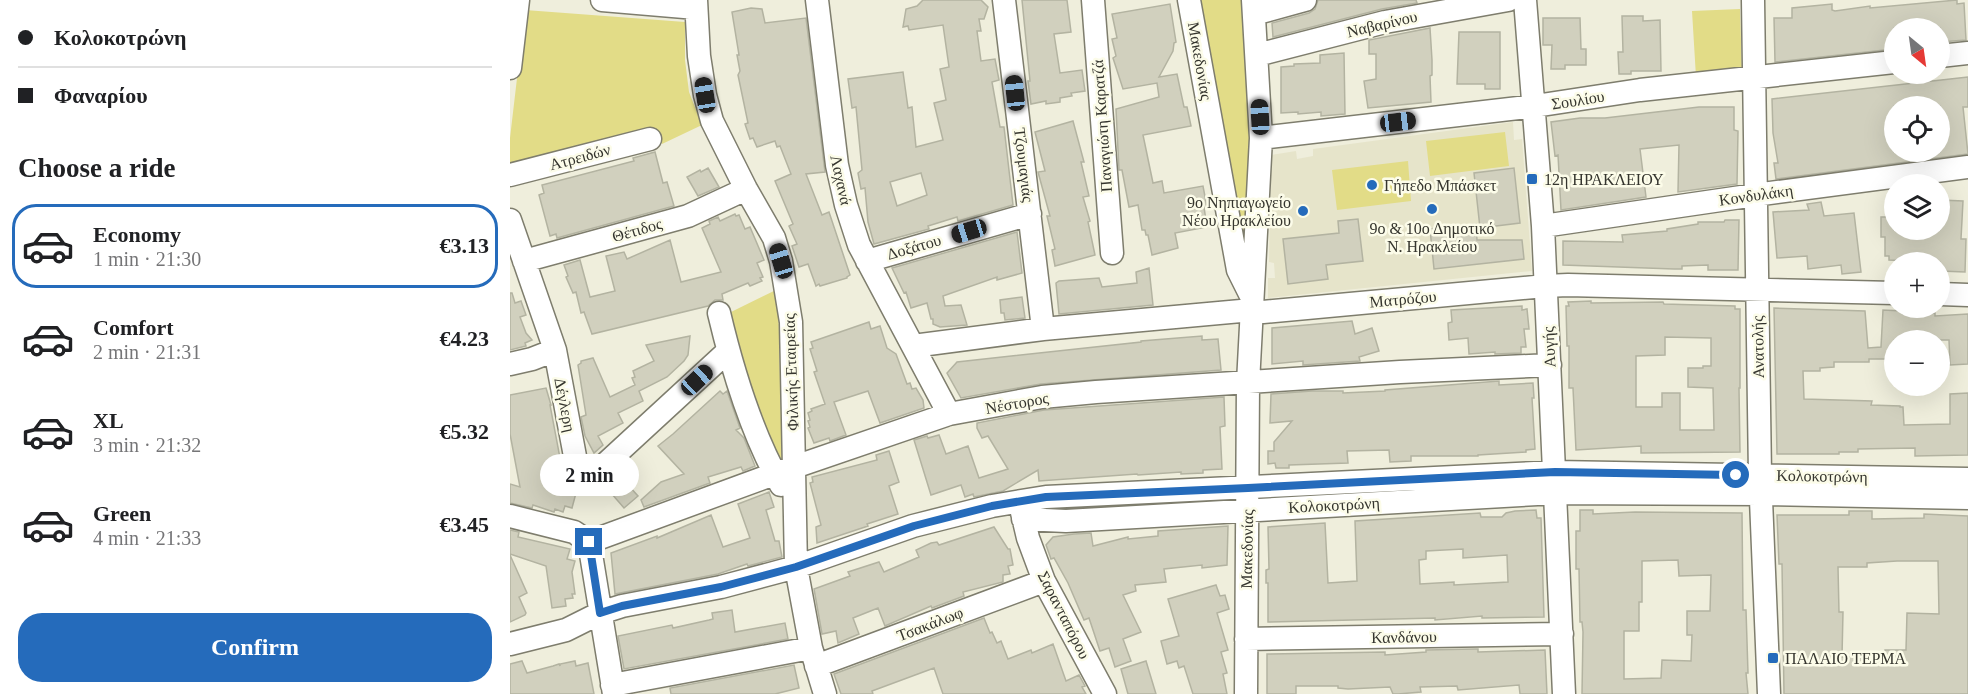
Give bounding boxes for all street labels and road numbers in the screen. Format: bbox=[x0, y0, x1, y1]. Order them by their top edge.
street label: Ναβαρίνου bbox=[1345, 8, 1419, 41]
street label: Μακεδονίας bbox=[1185, 21, 1215, 102]
street label: Παναγιώτη Καρατζά bbox=[1089, 58, 1116, 193]
street label: Σουλίου bbox=[1550, 87, 1606, 113]
street label: Τζουμαγιάς bbox=[1010, 127, 1037, 204]
street label: Ατρειδών bbox=[548, 141, 613, 174]
street label: Λαχανά bbox=[826, 153, 855, 207]
street label: Κονδυλάκη bbox=[1718, 181, 1794, 210]
street label: Θέτιδος bbox=[610, 215, 664, 245]
street label: Δοξάτου bbox=[885, 231, 943, 263]
street label: Ματρόζου bbox=[1369, 288, 1437, 311]
street label: Φιλικής Εταιρείας bbox=[780, 312, 803, 431]
street label: Ανατολής bbox=[1749, 315, 1768, 379]
street label: Αυγής bbox=[1539, 325, 1560, 368]
street label: Δέγλερη bbox=[550, 376, 579, 434]
street label: Νέστορος bbox=[984, 389, 1051, 418]
street label: Κολοκοτρώνη bbox=[1776, 467, 1868, 486]
street label: Κολοκοτρώνη bbox=[1288, 494, 1380, 517]
street label: Μακεδονίας bbox=[1238, 509, 1256, 589]
street label: Σαρανταπόρου bbox=[1034, 568, 1093, 662]
street label: Τσακάλωφ bbox=[895, 604, 966, 645]
street label: Κανδάνου bbox=[1371, 628, 1437, 646]

